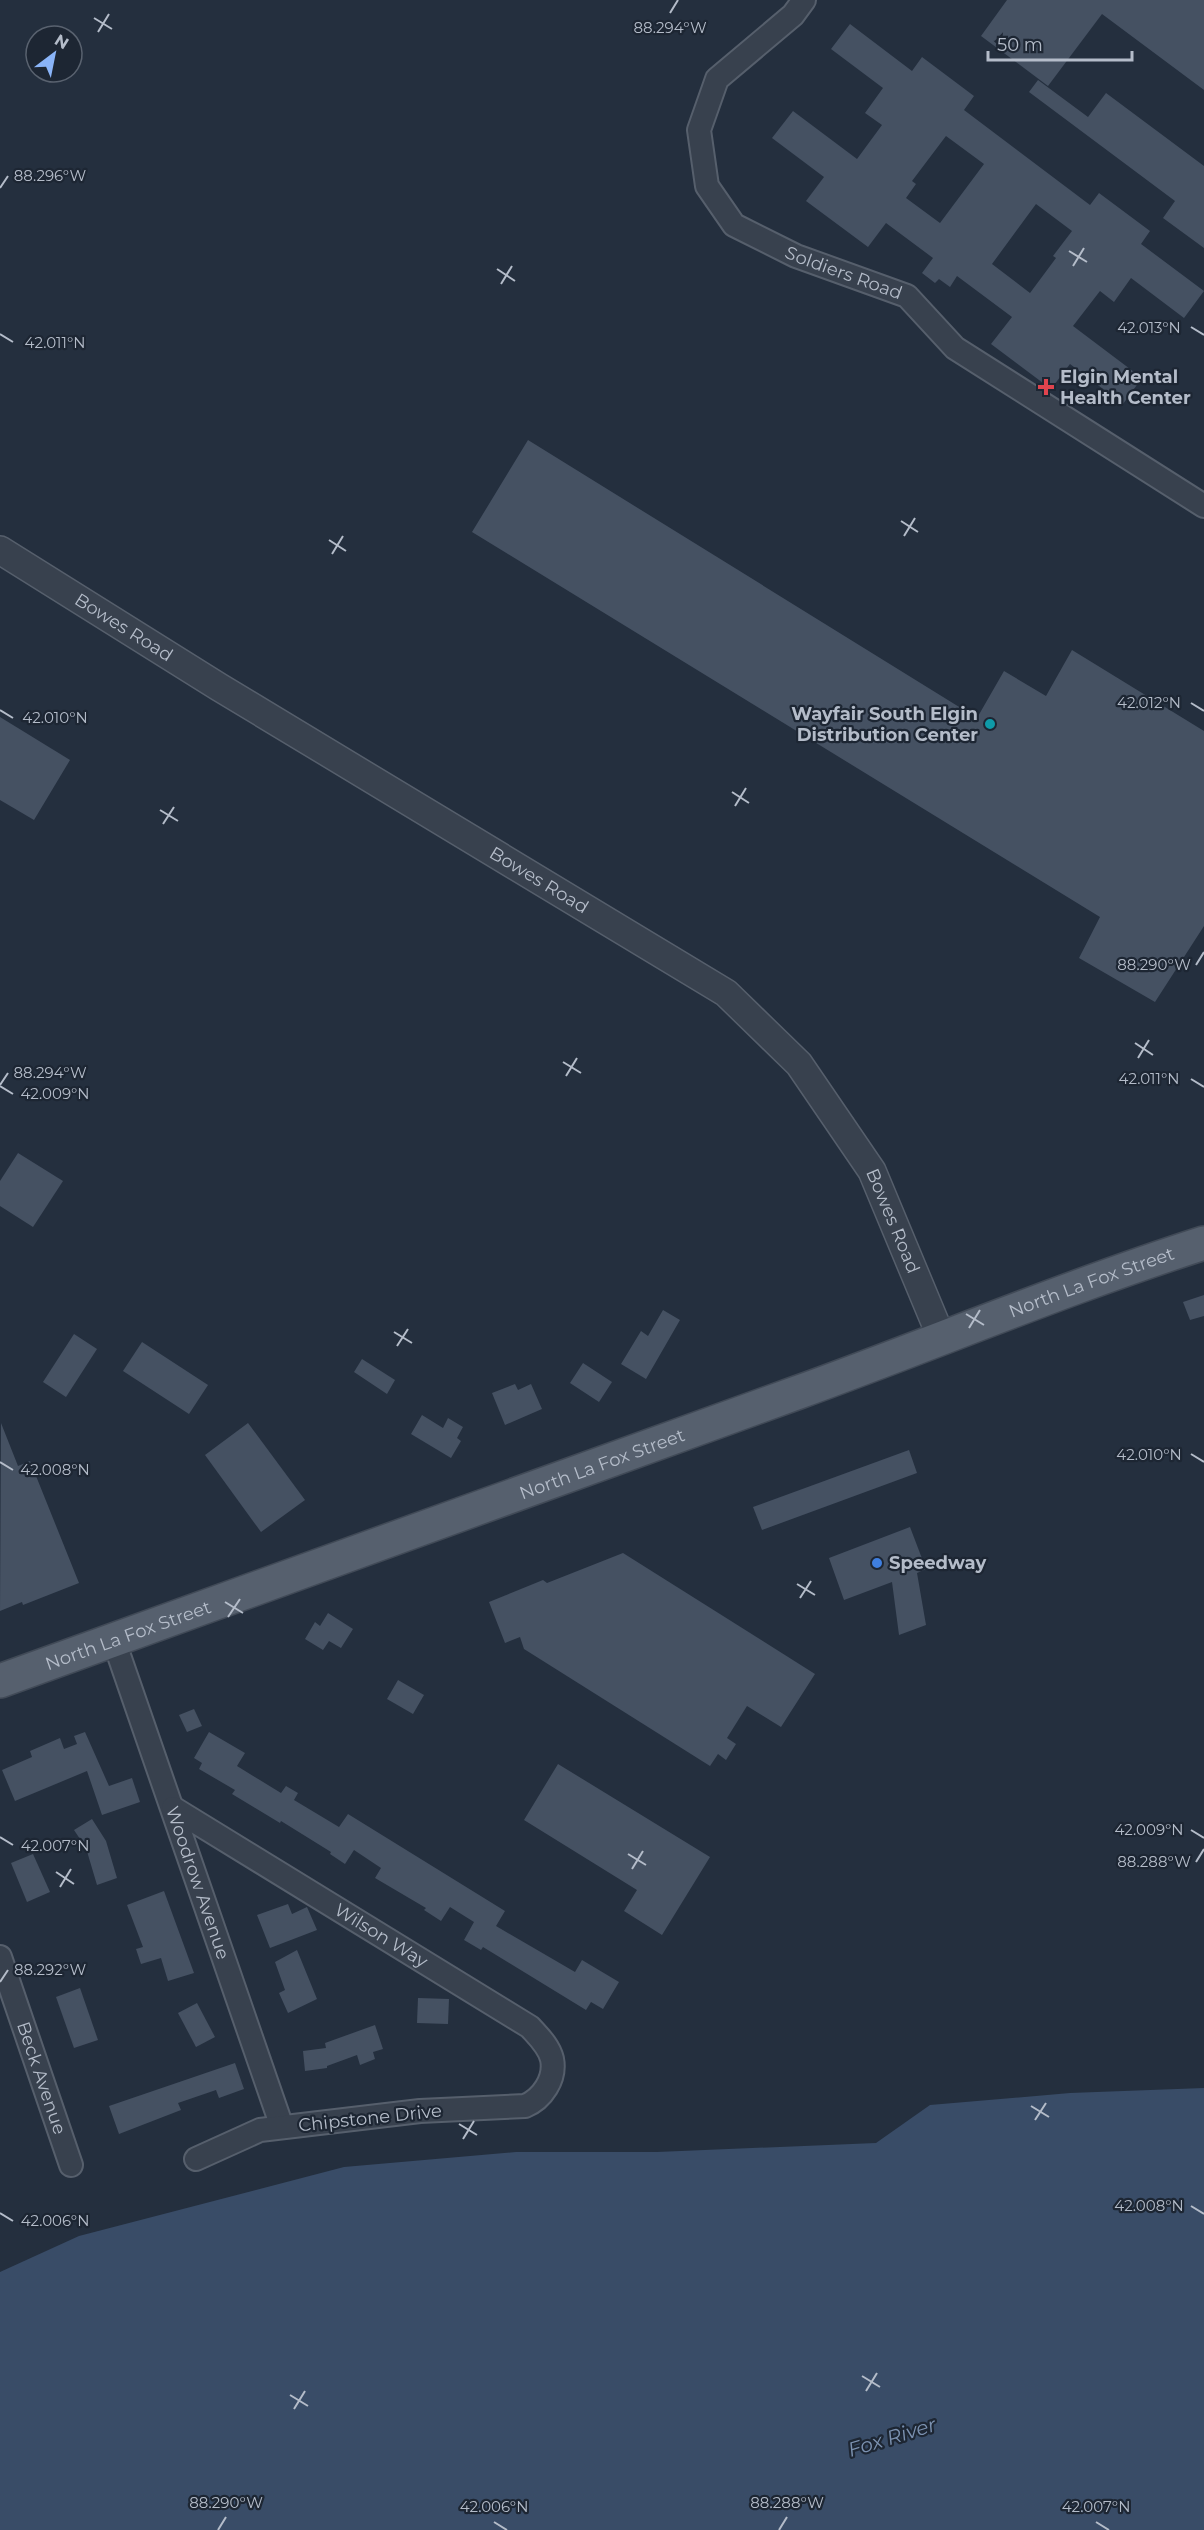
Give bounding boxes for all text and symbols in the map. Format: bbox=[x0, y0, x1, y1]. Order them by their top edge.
text: 88.294°W bbox=[633, 18, 707, 37]
north arrow bbox=[24, 24, 84, 84]
scale bar bbox=[988, 24, 1132, 62]
text: N bbox=[51, 30, 72, 53]
text: 50 m bbox=[997, 34, 1043, 56]
text: 88.296°W bbox=[14, 166, 87, 185]
street label: Soldiers Road bbox=[781, 241, 905, 304]
text: 42.013°N bbox=[1117, 318, 1181, 337]
text: 42.011°N bbox=[25, 333, 85, 352]
place label: Elgin Mental Health Center bbox=[1060, 366, 1191, 409]
marker: Elgin Mental Health Center bbox=[1037, 378, 1055, 396]
street label: Bowes Road bbox=[71, 588, 177, 666]
text: 42.012°N bbox=[1117, 693, 1181, 712]
place label: Wayfair South Elgin Distribution Center bbox=[791, 703, 978, 746]
text: 42.010°N bbox=[22, 708, 88, 727]
marker: Wayfair South Elgin Distribution Center bbox=[983, 717, 997, 731]
street label: Bowes Road bbox=[485, 842, 592, 918]
text: 88.290°W bbox=[1117, 955, 1191, 974]
text: 88.294°W bbox=[13, 1063, 87, 1082]
text: 42.011°N bbox=[1119, 1069, 1179, 1088]
text: 42.009°N bbox=[20, 1084, 90, 1103]
street label: Bowes Road bbox=[861, 1165, 924, 1277]
street label: North La Fox Street bbox=[1006, 1243, 1177, 1323]
street label: North La Fox Street bbox=[516, 1424, 688, 1505]
text: 42.010°N bbox=[1116, 1445, 1182, 1464]
text: 42.008°N bbox=[20, 1460, 90, 1479]
place label: Speedway bbox=[889, 1552, 986, 1574]
marker: Speedway bbox=[870, 1556, 884, 1570]
street label: North La Fox Street bbox=[42, 1596, 214, 1675]
street label: Woodrow Avenue bbox=[161, 1804, 234, 1962]
text: 42.009°N bbox=[1114, 1820, 1184, 1839]
text: 42.007°N bbox=[21, 1836, 89, 1855]
text: 88.288°W bbox=[1117, 1852, 1191, 1871]
street label: Wilson Way bbox=[330, 1899, 432, 1973]
text: 88.292°W bbox=[14, 1960, 86, 1979]
street label: Beck Avenue bbox=[12, 2019, 71, 2138]
street label: Chipstone Drive bbox=[297, 2100, 443, 2136]
text: 42.008°N bbox=[1114, 2196, 1184, 2215]
text: 42.006°N bbox=[21, 2211, 89, 2230]
water label: Fox River bbox=[845, 2412, 940, 2462]
text: 88.290°W bbox=[189, 2493, 263, 2512]
text: 88.288°W bbox=[750, 2493, 824, 2512]
text: 42.006°N bbox=[460, 2497, 528, 2516]
text: 42.007°N bbox=[1062, 2497, 1130, 2516]

